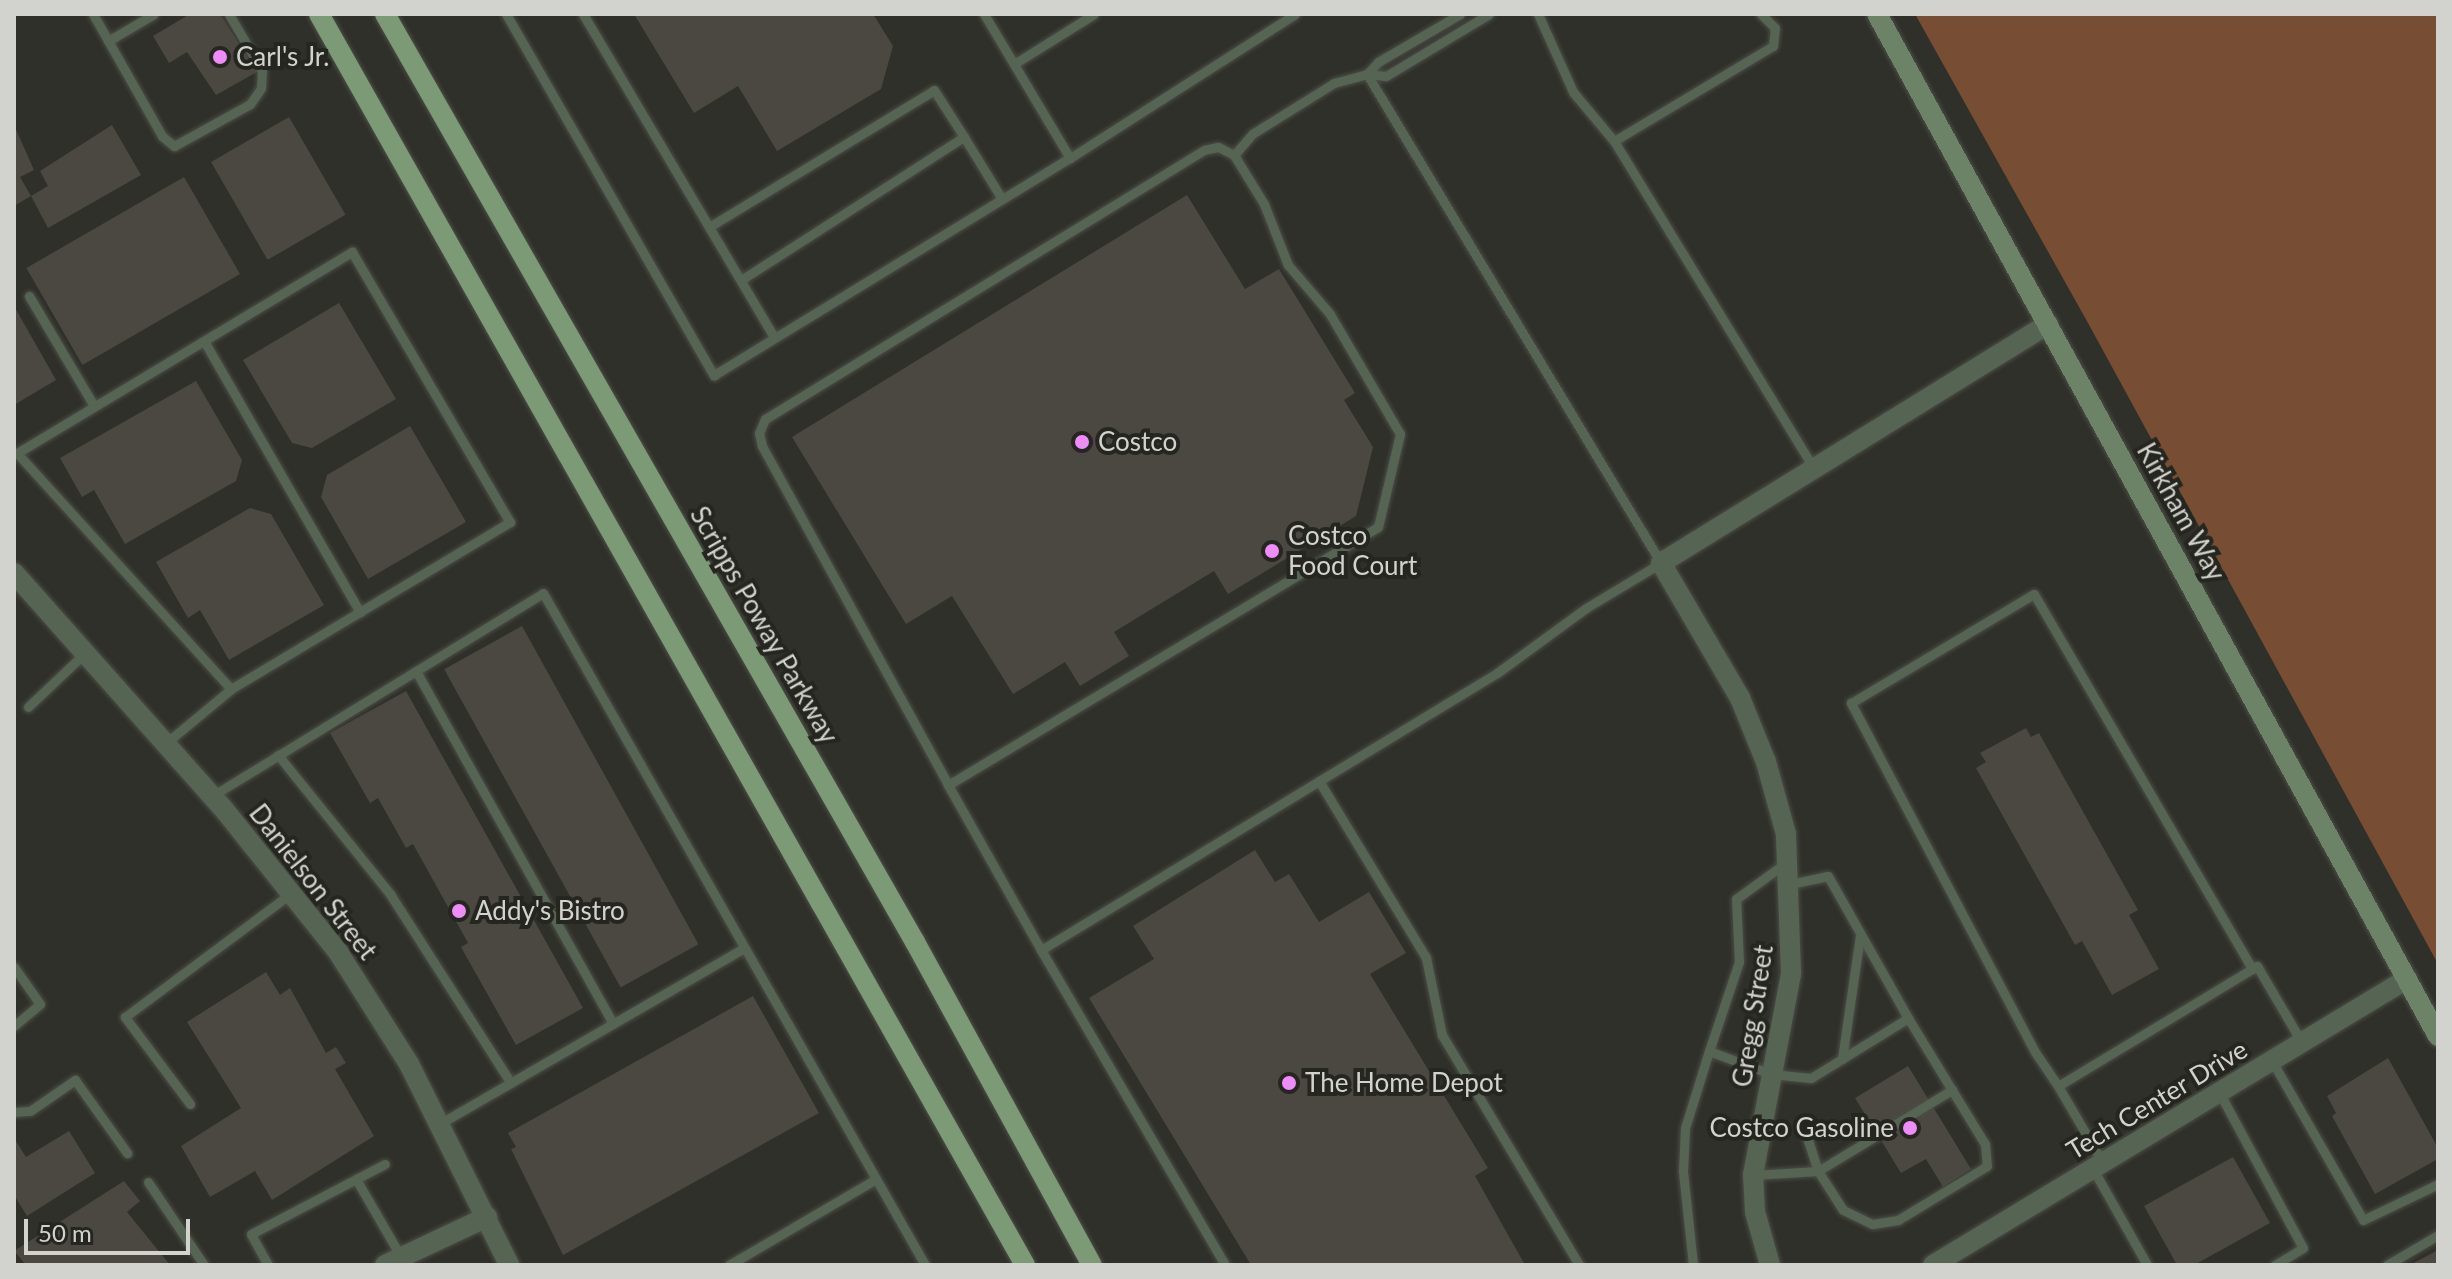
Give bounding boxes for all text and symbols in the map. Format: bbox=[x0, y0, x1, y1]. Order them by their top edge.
place label: Carl's Jr. bbox=[236, 41, 330, 73]
marker: Carl's Jr. bbox=[211, 48, 229, 66]
place label: Costco bbox=[1098, 426, 1177, 458]
marker: Costco bbox=[1073, 433, 1091, 451]
street label: Kirkham Way bbox=[2130, 437, 2232, 587]
street label: Scripps Poway Parkway bbox=[683, 501, 845, 749]
place label: Costco Food Court bbox=[1288, 520, 1417, 582]
marker: Costco Food Court bbox=[1263, 542, 1281, 560]
street label: Danielson Street bbox=[243, 798, 383, 966]
place label: Addy's Bistro bbox=[475, 895, 625, 927]
marker: Addy's Bistro bbox=[450, 902, 468, 920]
street label: Gregg Street bbox=[1726, 943, 1780, 1089]
street label: Tech Center Drive bbox=[2061, 1034, 2253, 1166]
place label: The Home Depot bbox=[1305, 1067, 1503, 1099]
marker: The Home Depot bbox=[1280, 1074, 1298, 1092]
place label: Costco Gasoline bbox=[1710, 1112, 1894, 1144]
marker: Costco Gasoline bbox=[1901, 1119, 1919, 1137]
scale bar bbox=[28, 1203, 194, 1253]
text: 50 m bbox=[38, 1218, 92, 1247]

